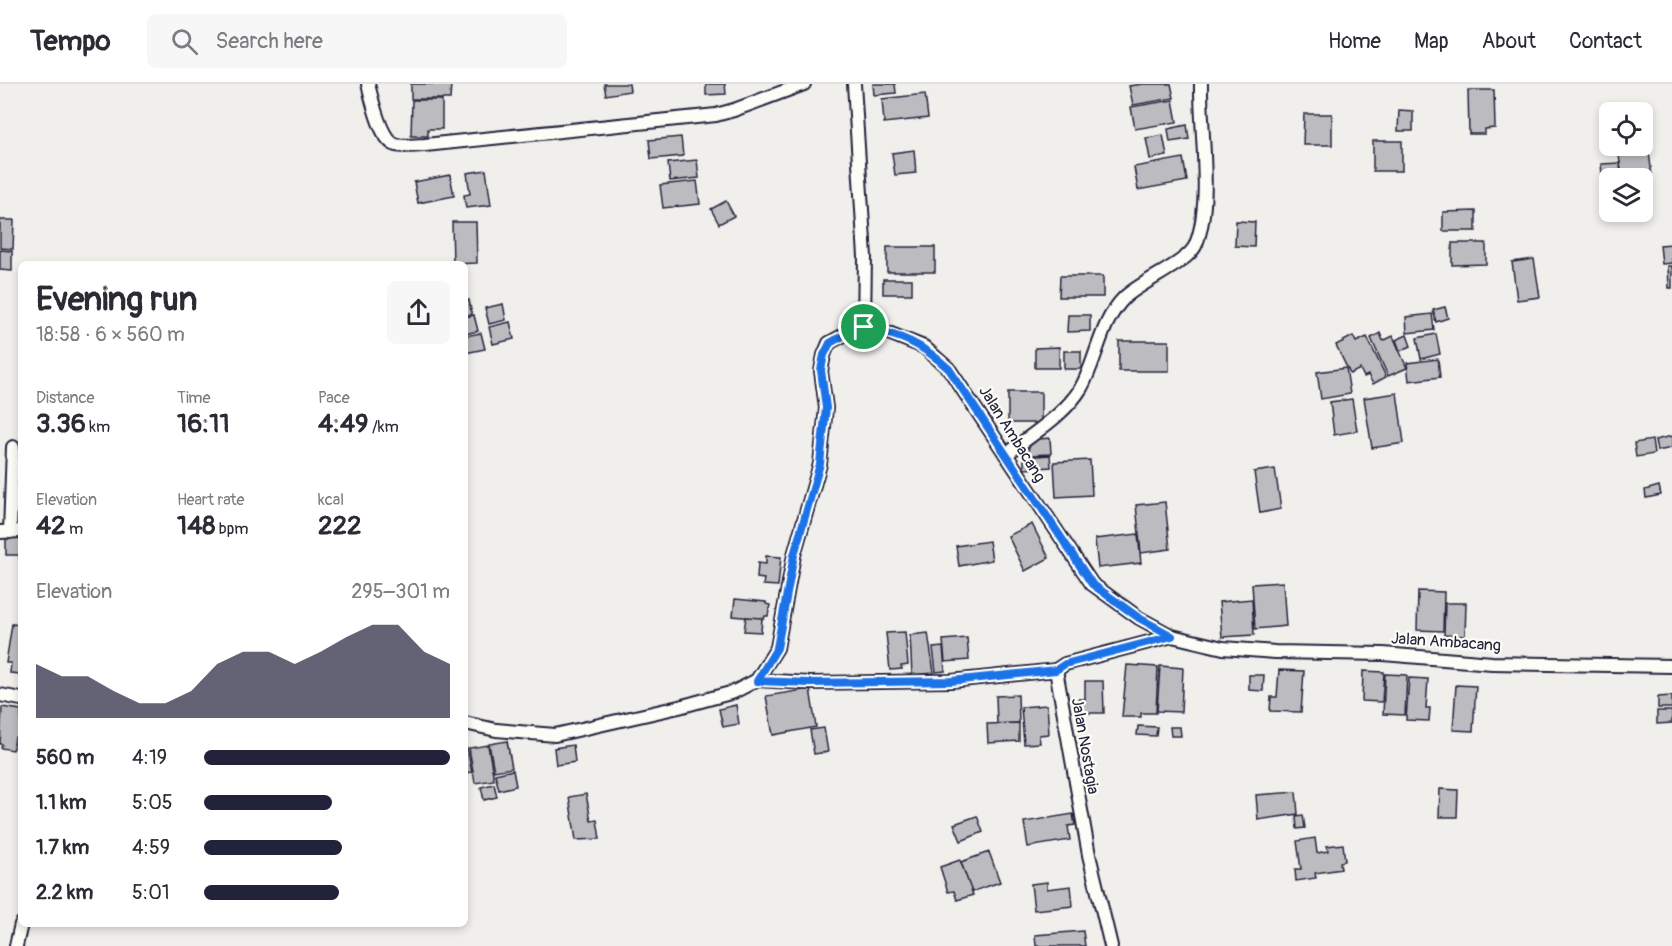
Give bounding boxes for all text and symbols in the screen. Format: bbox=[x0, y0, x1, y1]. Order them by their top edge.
search box bbox=[147, 14, 567, 68]
text: Tempo bbox=[30, 24, 111, 59]
icon: search bbox=[168, 25, 201, 58]
text: Search here bbox=[216, 27, 323, 55]
text: Home bbox=[1328, 28, 1381, 55]
text: Map bbox=[1414, 28, 1449, 55]
text: About bbox=[1482, 28, 1536, 55]
text: Contact bbox=[1569, 28, 1642, 55]
map controls bbox=[1599, 102, 1653, 222]
button: locate bbox=[1599, 102, 1653, 156]
button: layers bbox=[1599, 168, 1653, 222]
text: Evening run bbox=[36, 279, 197, 320]
button: share bbox=[387, 281, 450, 344]
pin bbox=[838, 301, 889, 352]
icon: arrive bbox=[847, 310, 880, 343]
text: 18:58 · 6 × 560 m bbox=[36, 322, 185, 347]
street label: Jalan Ambacang bbox=[974, 382, 1050, 486]
text: Distance bbox=[36, 388, 95, 408]
text: Time bbox=[177, 388, 210, 408]
text: Pace bbox=[318, 388, 350, 408]
text: 3.36 bbox=[36, 408, 86, 440]
text: 16:11 bbox=[177, 408, 230, 440]
text: 4:49 bbox=[318, 408, 369, 440]
text: km bbox=[86, 417, 110, 437]
text: /km bbox=[369, 417, 399, 437]
text: Elevation bbox=[36, 490, 97, 510]
text: Heart rate bbox=[177, 490, 244, 510]
text: kcal bbox=[318, 490, 344, 510]
text: 42 bbox=[36, 510, 66, 542]
text: 148 bbox=[177, 510, 215, 542]
text: 222 bbox=[318, 510, 362, 542]
text: m bbox=[66, 519, 83, 539]
text: bpm bbox=[215, 519, 248, 539]
text: Elevation bbox=[36, 579, 112, 604]
text: 295–301 m bbox=[351, 579, 450, 604]
street label: Jalan Ambacang bbox=[1390, 628, 1502, 656]
street label: Jalan Nostagia bbox=[1067, 696, 1103, 796]
text: 560 m bbox=[36, 745, 94, 770]
text: 4:19 bbox=[132, 745, 167, 770]
text: 1.1 km bbox=[36, 790, 86, 815]
text: 5:05 bbox=[132, 790, 173, 815]
text: 1.7 km bbox=[36, 835, 89, 860]
text: 4:59 bbox=[132, 835, 170, 860]
text: 2.2 km bbox=[36, 880, 93, 905]
text: 5:01 bbox=[132, 880, 170, 905]

